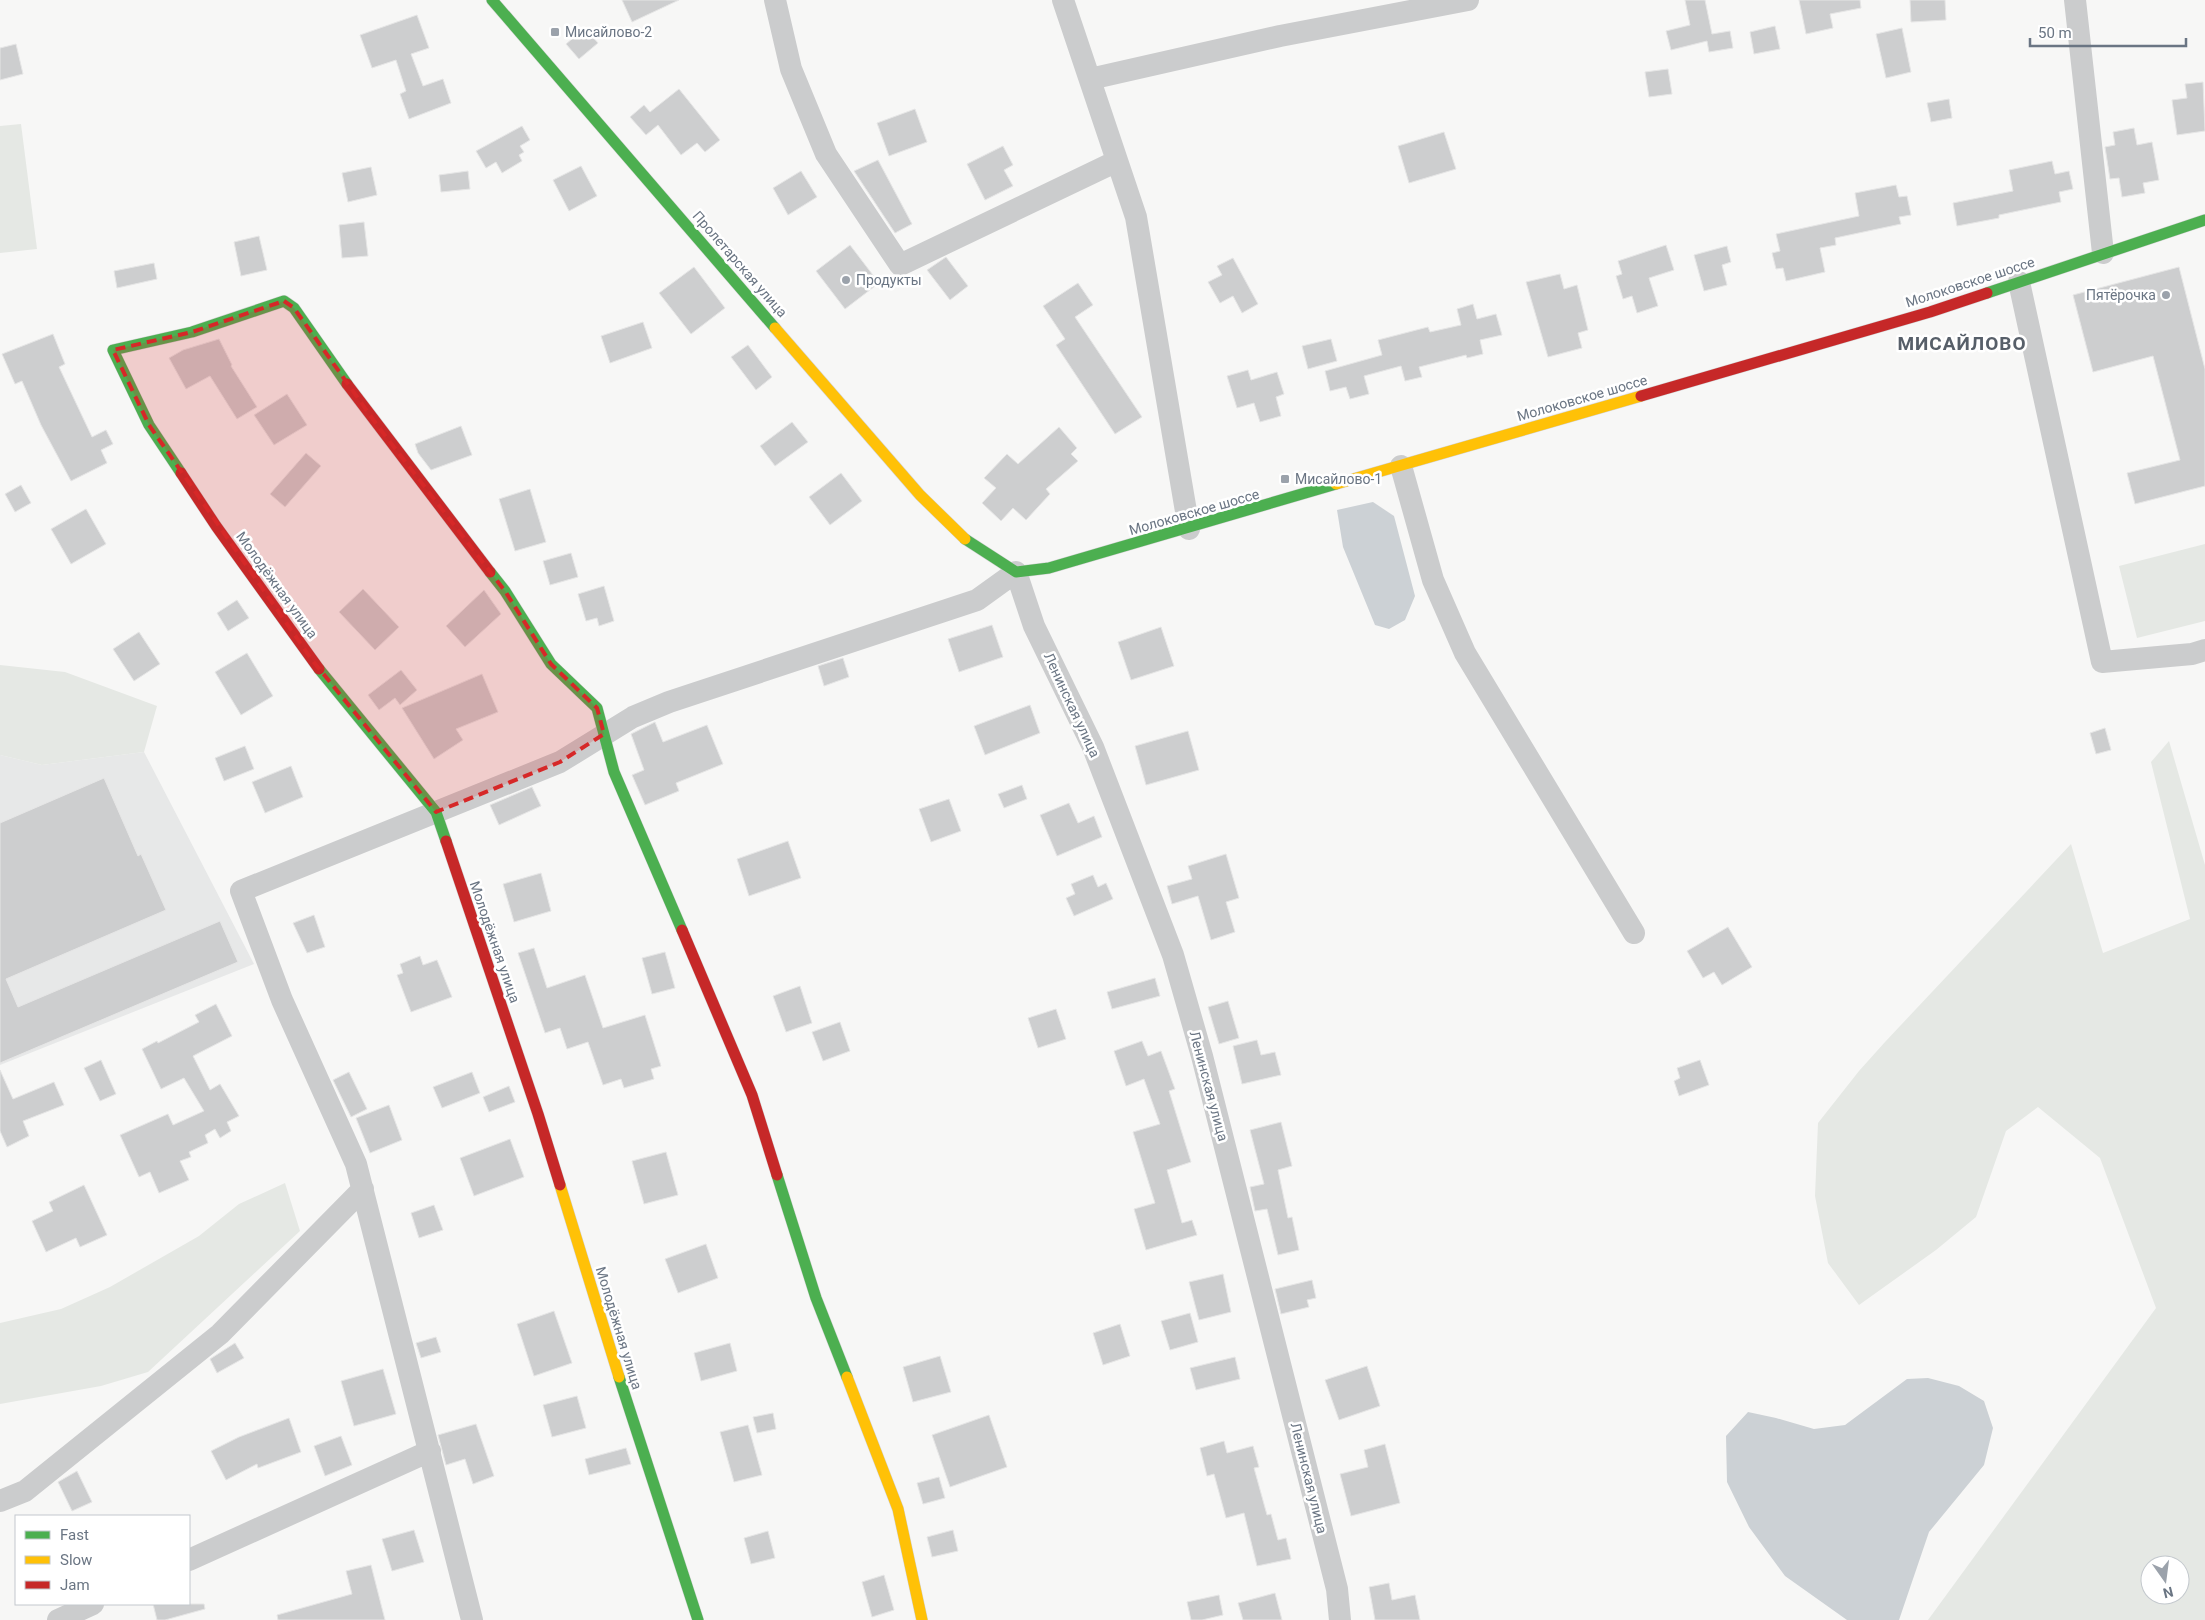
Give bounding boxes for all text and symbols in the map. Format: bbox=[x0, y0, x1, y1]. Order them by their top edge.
scale bar bbox=[2030, 15, 2186, 47]
place label: Мисайлово-2 bbox=[565, 24, 652, 40]
text: 50 m bbox=[2038, 24, 2072, 42]
marker: Мисайлово-2 bbox=[549, 26, 561, 38]
street label: Пролетарская улица bbox=[690, 208, 790, 320]
street label: Молоковское шоссе bbox=[1904, 254, 2036, 310]
place label: Продукты bbox=[856, 272, 922, 288]
marker: Продукты bbox=[840, 274, 852, 286]
place label: Пятёрочка bbox=[2086, 287, 2156, 303]
marker: Пятёрочка bbox=[2160, 289, 2172, 301]
district label: МИСАЙЛОВО bbox=[1897, 332, 2027, 355]
street label: Молоковское шоссе bbox=[1515, 372, 1649, 424]
place label: Мисайлово-1 bbox=[1295, 471, 1382, 487]
marker: Мисайлово-1 bbox=[1279, 473, 1291, 485]
street label: Молоковское шоссе bbox=[1127, 486, 1261, 538]
street label: Молодёжная улица bbox=[233, 529, 321, 641]
street label: Ленинская улица bbox=[1041, 650, 1103, 760]
street label: Молодёжная улица bbox=[467, 879, 523, 1005]
street label: Ленинская улица bbox=[1187, 1029, 1231, 1143]
street label: Молодёжная улица bbox=[593, 1265, 645, 1391]
street label: Ленинская улица bbox=[1287, 1421, 1331, 1535]
legend bbox=[15, 1515, 190, 1605]
text: Fast bbox=[60, 1526, 89, 1544]
text: Slow bbox=[60, 1551, 92, 1569]
north arrow bbox=[2140, 1555, 2190, 1605]
text: Jam bbox=[60, 1576, 90, 1594]
text: N bbox=[2161, 1584, 2175, 1602]

